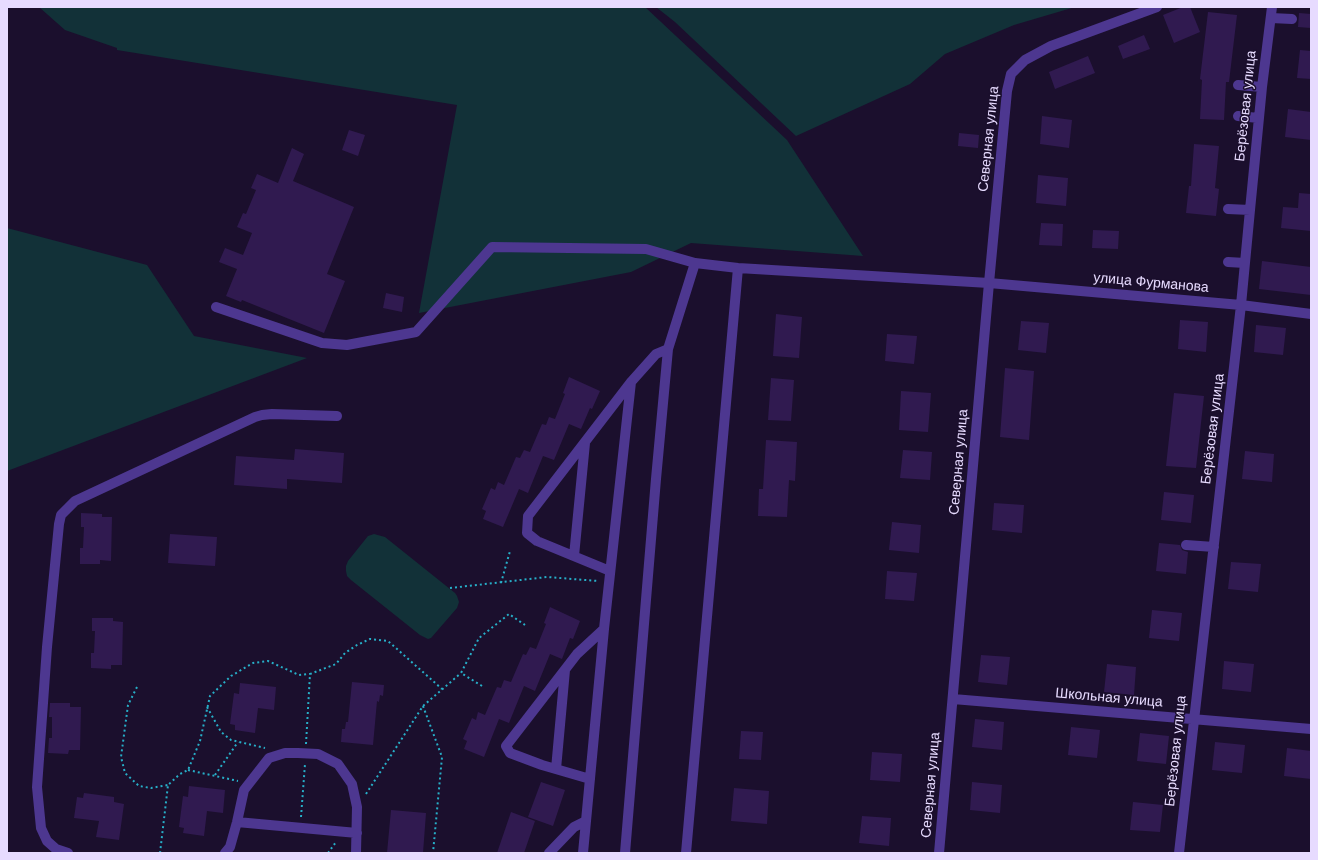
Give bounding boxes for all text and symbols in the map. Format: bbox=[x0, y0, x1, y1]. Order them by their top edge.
street label: Берёзовая улица bbox=[1232, 50, 1260, 162]
street label: Северная улица bbox=[975, 85, 1003, 193]
street label: улица Фурманова bbox=[1093, 270, 1209, 296]
street label: Берёзовая улица bbox=[1198, 373, 1228, 485]
street label: Северная улица bbox=[946, 408, 972, 516]
street label: Школьная улица bbox=[1055, 685, 1163, 711]
street label: Берёзовая улица bbox=[1162, 695, 1190, 807]
street label: Северная улица bbox=[918, 731, 944, 839]

